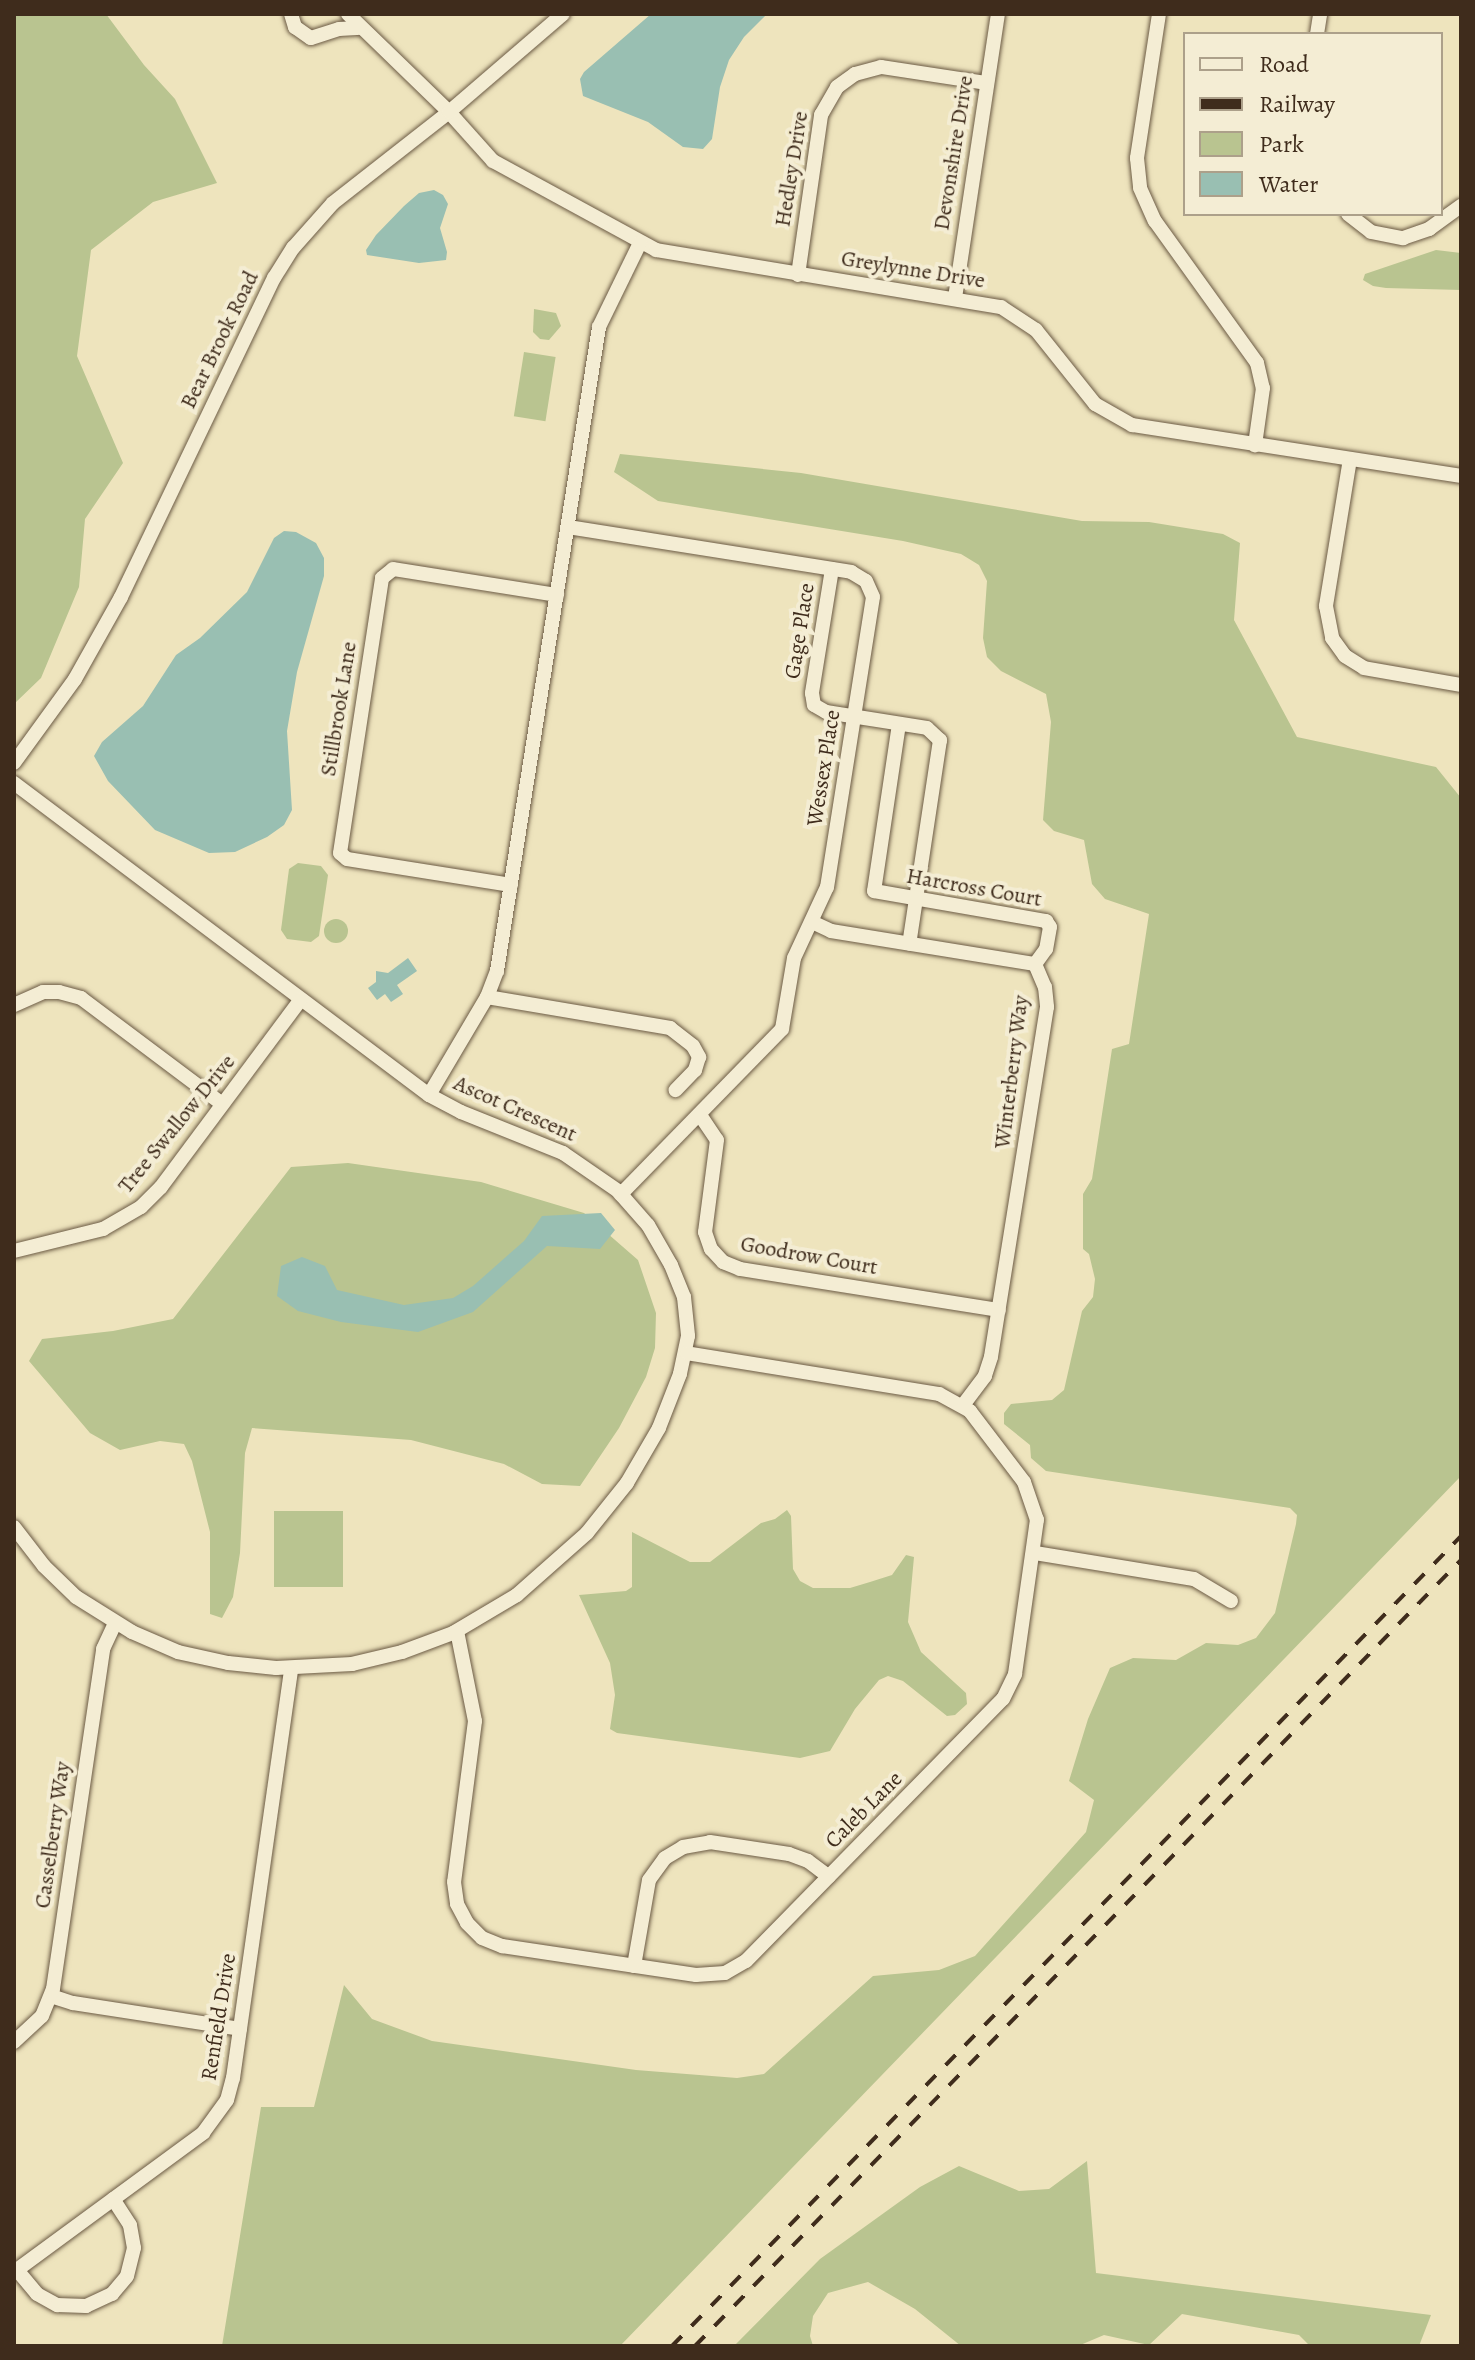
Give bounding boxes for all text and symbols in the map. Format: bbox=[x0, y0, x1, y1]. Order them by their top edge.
legend bbox=[1183, 32, 1443, 216]
text: Road bbox=[1259, 48, 1309, 80]
street label: Devonshire Drive bbox=[929, 74, 979, 232]
text: Railway bbox=[1259, 88, 1335, 120]
street label: Hedley Drive bbox=[770, 109, 814, 229]
text: Park bbox=[1259, 128, 1304, 160]
text: Water bbox=[1259, 168, 1319, 200]
street label: Greylynne Drive bbox=[839, 246, 987, 294]
street label: Bear Brook Road bbox=[175, 267, 265, 413]
street label: Gage Place bbox=[779, 581, 821, 681]
street label: Stillbrook Lane bbox=[315, 640, 363, 778]
street label: Wessex Place bbox=[802, 708, 846, 828]
street label: Harcross Court bbox=[904, 863, 1044, 913]
street label: Winterberry Way bbox=[990, 994, 1034, 1150]
street label: Tree Swallow Drive bbox=[113, 1049, 241, 1199]
street label: Ascot Crescent bbox=[449, 1070, 581, 1148]
street label: Goodrow Court bbox=[739, 1231, 879, 1281]
street label: Casselberry Way bbox=[30, 1760, 76, 1910]
street label: Caleb Lane bbox=[820, 1766, 908, 1854]
street label: Renfield Drive bbox=[196, 1952, 242, 2082]

